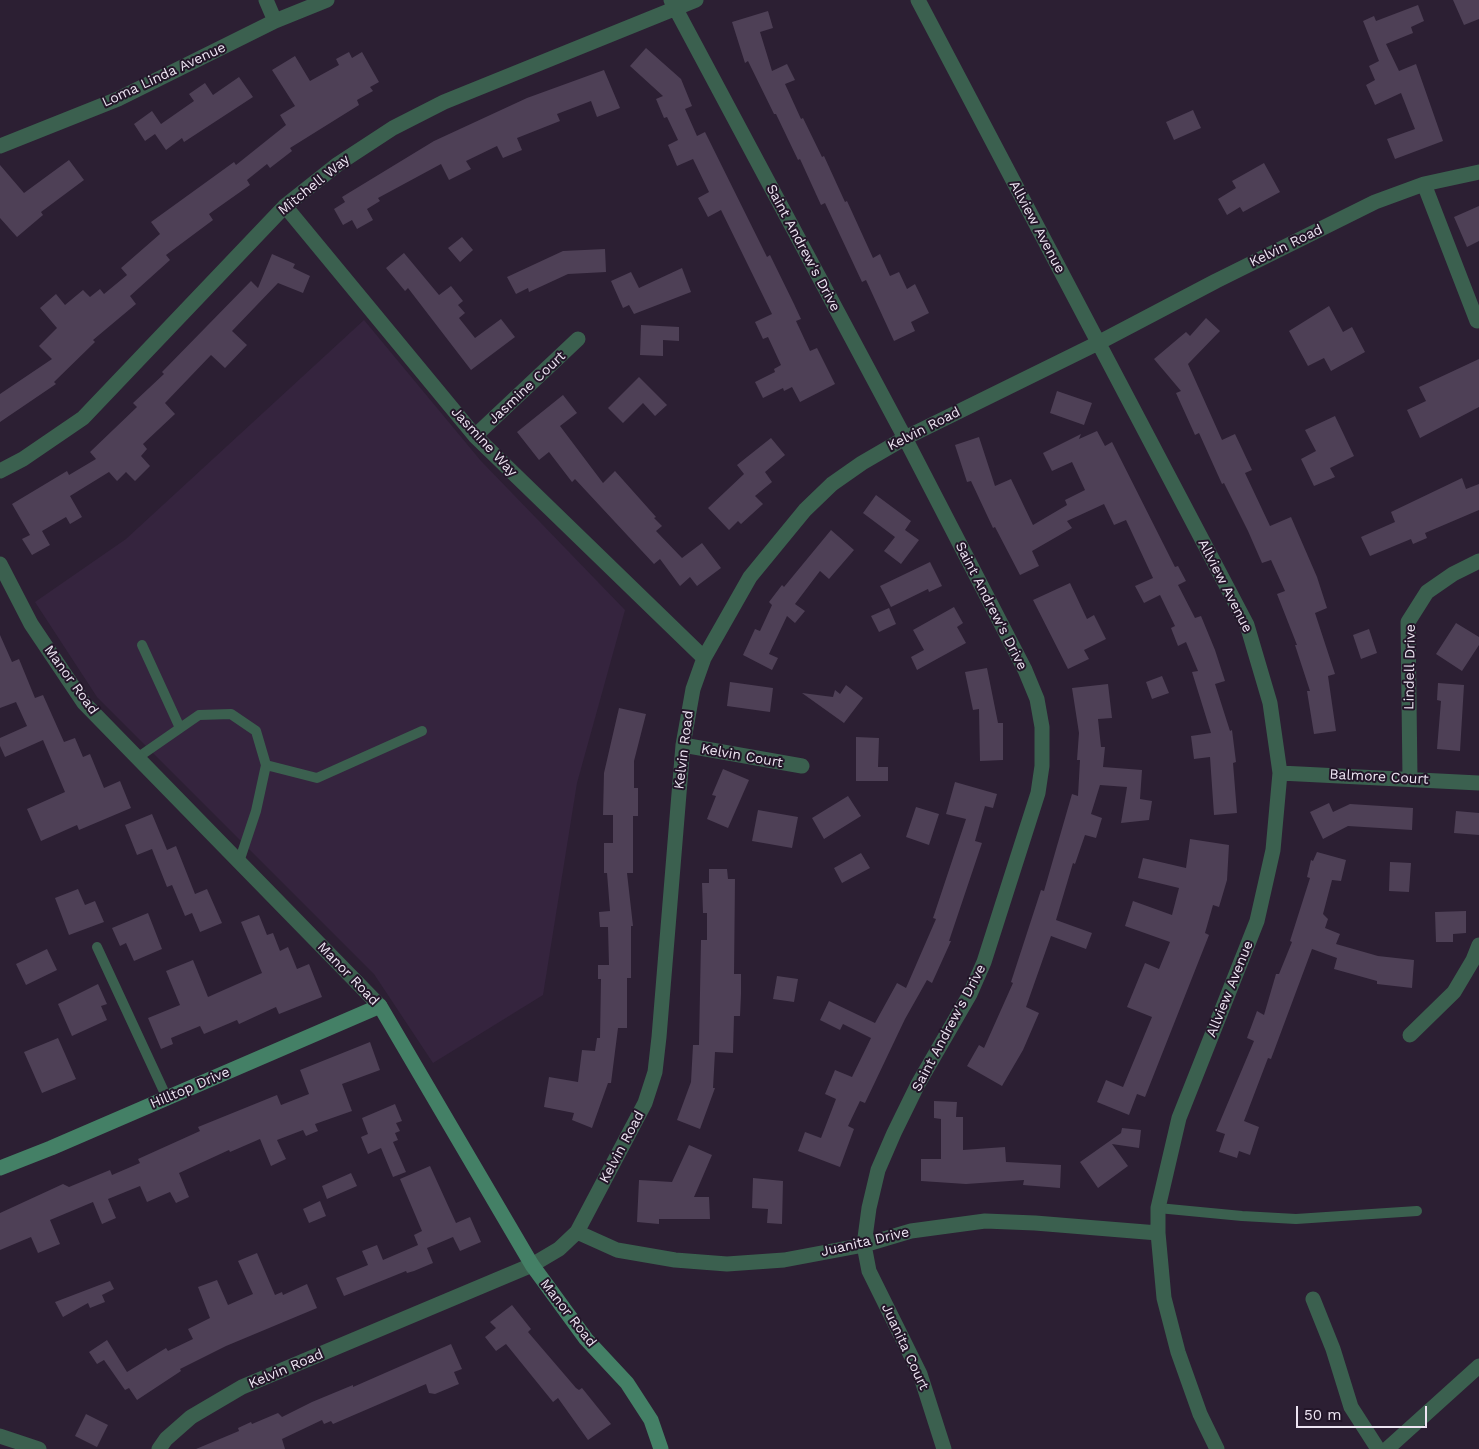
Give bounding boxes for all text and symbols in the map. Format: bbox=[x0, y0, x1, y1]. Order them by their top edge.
street label: Loma Linda Avenue bbox=[100, 39, 228, 111]
street label: Mitchell Way bbox=[275, 151, 353, 219]
street label: Allview Avenue bbox=[1006, 178, 1068, 276]
street label: Saint Andrew's Drive bbox=[762, 182, 844, 314]
street label: Kelvin Road bbox=[1247, 221, 1325, 271]
street label: Jasmine Court bbox=[485, 348, 569, 428]
street label: Jasmine Way bbox=[447, 404, 521, 480]
street label: Kelvin Road bbox=[885, 404, 963, 454]
street label: Allview Avenue bbox=[1194, 537, 1256, 635]
street label: Saint Andrew's Drive bbox=[951, 539, 1031, 673]
street label: Lindell Drive bbox=[1401, 624, 1419, 710]
street label: Manor Road bbox=[40, 642, 102, 718]
street label: Kelvin Road bbox=[671, 710, 697, 790]
street label: Kelvin Court bbox=[700, 741, 784, 771]
street label: Balmore Court bbox=[1329, 766, 1429, 788]
street label: Allview Avenue bbox=[1203, 938, 1257, 1040]
street label: Manor Road bbox=[314, 939, 382, 1009]
street label: Saint Andrew's Drive bbox=[908, 962, 990, 1094]
street label: Hilltop Drive bbox=[148, 1064, 232, 1112]
street label: Kelvin Road bbox=[596, 1108, 648, 1186]
street label: Juanita Drive bbox=[819, 1224, 911, 1260]
street label: Manor Road bbox=[536, 1276, 600, 1350]
street label: Juanita Court bbox=[878, 1301, 932, 1393]
street label: Kelvin Road bbox=[246, 1346, 326, 1392]
scale bar bbox=[1299, 1396, 1430, 1428]
text: 50 m bbox=[1304, 1406, 1341, 1424]

